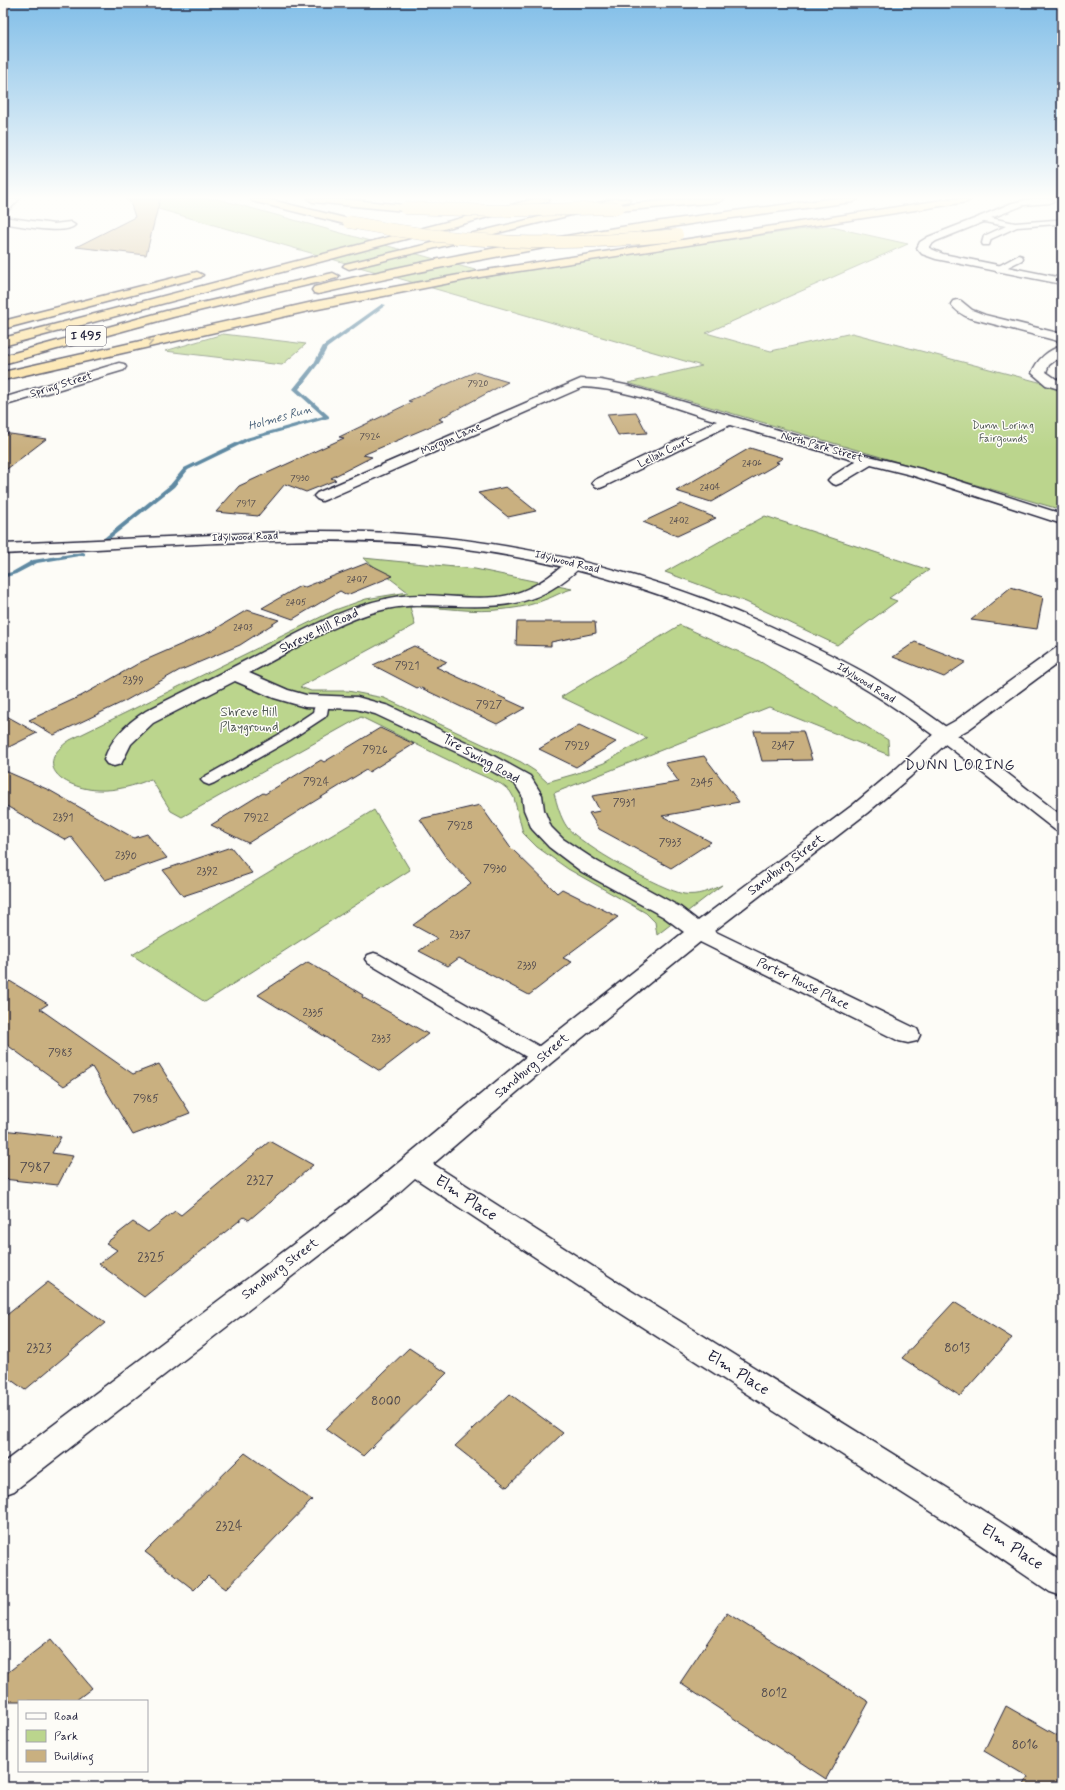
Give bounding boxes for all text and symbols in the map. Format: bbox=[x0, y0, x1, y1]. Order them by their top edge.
one-way arrow bbox=[45, 325, 52, 334]
road number: I 495 bbox=[66, 326, 106, 346]
one-way arrow bbox=[147, 339, 153, 347]
street label: Spring Street bbox=[28, 369, 94, 403]
house number: 7920 bbox=[467, 378, 489, 389]
water label: Holmes Run bbox=[246, 401, 314, 435]
street label: Morgan Lane bbox=[419, 419, 484, 459]
park label: Dunn Loring Fairgounds bbox=[972, 419, 1034, 447]
street label: North Park Street bbox=[779, 429, 865, 466]
house number: 7926 bbox=[360, 431, 381, 442]
street label: Lellah Court bbox=[636, 433, 695, 471]
house number: 2406 bbox=[742, 458, 762, 469]
house number: 7930 bbox=[290, 473, 310, 484]
house number: 2404 bbox=[700, 482, 720, 493]
house number: 7917 bbox=[236, 498, 256, 509]
house number: 2402 bbox=[669, 515, 689, 526]
street label: Idylwood Road bbox=[212, 529, 278, 545]
street label: Idylwood Road bbox=[533, 547, 601, 577]
house number: 2407 bbox=[347, 574, 368, 585]
house number: 2405 bbox=[286, 597, 307, 608]
street label: Shreve Hill Road bbox=[276, 604, 362, 658]
house number: 2403 bbox=[233, 622, 253, 633]
house number: 7921 bbox=[395, 659, 419, 673]
street label: Idylwood Road bbox=[834, 660, 898, 706]
house number: 2399 bbox=[122, 674, 144, 688]
house number: 7927 bbox=[476, 698, 503, 712]
park label: Shreve Hill Playground bbox=[220, 704, 278, 736]
street label: Tire Swing Road bbox=[439, 731, 523, 788]
house number: 7929 bbox=[564, 739, 590, 753]
house number: 2347 bbox=[771, 739, 795, 753]
house number: 7926 bbox=[362, 743, 388, 757]
district label: DUNN LORING bbox=[904, 756, 1016, 776]
house number: 7924 bbox=[303, 775, 330, 789]
house number: 2345 bbox=[690, 776, 714, 790]
house number: 7931 bbox=[613, 796, 635, 810]
house number: 2391 bbox=[53, 811, 73, 825]
house number: 7922 bbox=[243, 811, 269, 825]
house number: 7928 bbox=[447, 819, 473, 833]
street label: Sandburg Street bbox=[744, 830, 829, 900]
house number: 7933 bbox=[659, 836, 681, 850]
house number: 2390 bbox=[115, 849, 137, 863]
house number: 7930 bbox=[483, 862, 507, 876]
house number: 2392 bbox=[196, 865, 218, 879]
house number: 2337 bbox=[449, 928, 471, 942]
street label: Porter House Place bbox=[754, 954, 852, 1014]
house number: 2339 bbox=[517, 959, 537, 973]
house number: 2335 bbox=[302, 1006, 324, 1020]
street label: Sandburg Street bbox=[491, 1030, 574, 1103]
house number: 2333 bbox=[371, 1032, 391, 1046]
house number: 7983 bbox=[48, 1046, 72, 1060]
house number: 7985 bbox=[133, 1092, 159, 1106]
house number: 7987 bbox=[20, 1159, 50, 1176]
street label: Elm Place bbox=[431, 1170, 501, 1226]
house number: 2327 bbox=[246, 1172, 274, 1189]
street label: Sandburg Street bbox=[238, 1234, 323, 1304]
house number: 2325 bbox=[137, 1249, 165, 1266]
house number: 2323 bbox=[26, 1340, 52, 1357]
house number: 8013 bbox=[944, 1340, 970, 1357]
street label: Elm Place bbox=[703, 1346, 773, 1400]
house number: 8000 bbox=[371, 1393, 401, 1410]
house number: 2324 bbox=[215, 1518, 243, 1535]
street label: Elm Place bbox=[977, 1519, 1047, 1575]
house number: 8012 bbox=[761, 1685, 788, 1702]
legend bbox=[18, 1700, 148, 1772]
text: Road bbox=[54, 1709, 78, 1725]
text: Park bbox=[54, 1729, 78, 1745]
house number: 8016 bbox=[1012, 1737, 1039, 1754]
text: Building bbox=[54, 1749, 94, 1766]

